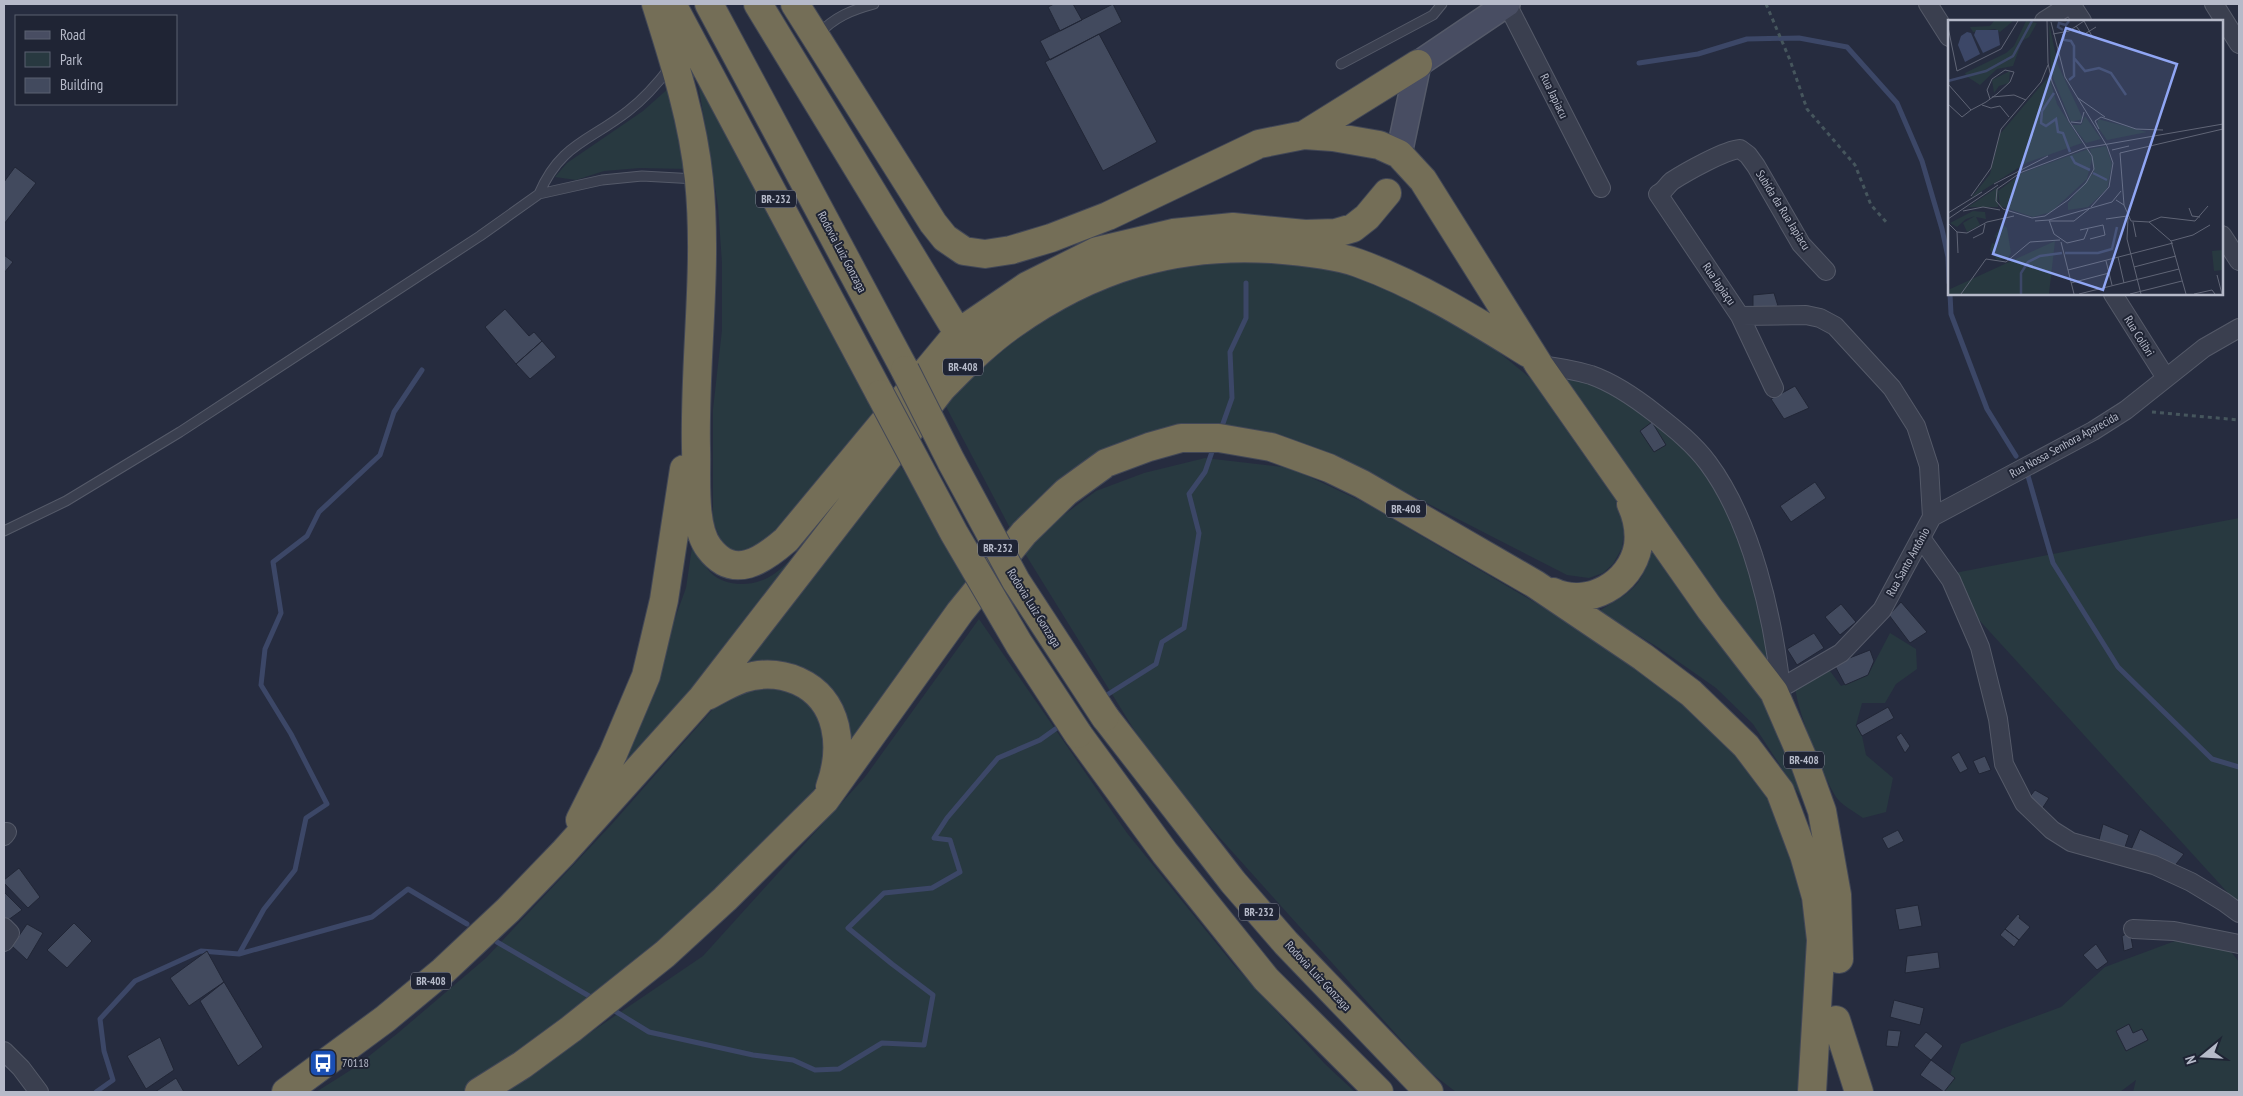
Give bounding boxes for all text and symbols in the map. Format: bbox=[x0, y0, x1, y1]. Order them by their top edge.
legend bbox=[15, 15, 178, 105]
inset map bbox=[1948, 20, 2223, 295]
text: Road bbox=[60, 25, 86, 44]
text: Park bbox=[60, 50, 82, 69]
street label: Rua Japiacu bbox=[1537, 71, 1572, 121]
text: Building bbox=[60, 75, 103, 94]
street label: Subida da Rua Japiacu bbox=[1753, 167, 1814, 252]
road number: BR-232 bbox=[756, 190, 796, 208]
street label: Rodovia Luiz Gonzaga bbox=[815, 209, 870, 295]
street label: Rua Japiaçu bbox=[1699, 260, 1739, 308]
street label: Rua Colibri bbox=[2121, 313, 2158, 359]
road number: BR-408 bbox=[943, 358, 983, 376]
street label: Rua Nossa Senhora Aparecida bbox=[2007, 408, 2121, 481]
road number: BR-408 bbox=[1386, 500, 1426, 518]
street label: Rua Santo Antônio bbox=[1882, 525, 1933, 599]
road number: BR-232 bbox=[978, 540, 1018, 556]
street label: Rodovia Luiz Gonzaga bbox=[1004, 566, 1065, 650]
road number: BR-408 bbox=[1784, 752, 1824, 768]
road number: BR-232 bbox=[1239, 904, 1279, 920]
street label: Rodovia Luiz Gonzaga bbox=[1282, 938, 1355, 1014]
road number: BR-408 bbox=[411, 972, 451, 989]
north arrow bbox=[2178, 1031, 2228, 1081]
bus stop icon: 70118 bbox=[308, 1048, 338, 1078]
text: N bbox=[2181, 1054, 2200, 1066]
place label: 70118 bbox=[342, 1055, 369, 1070]

